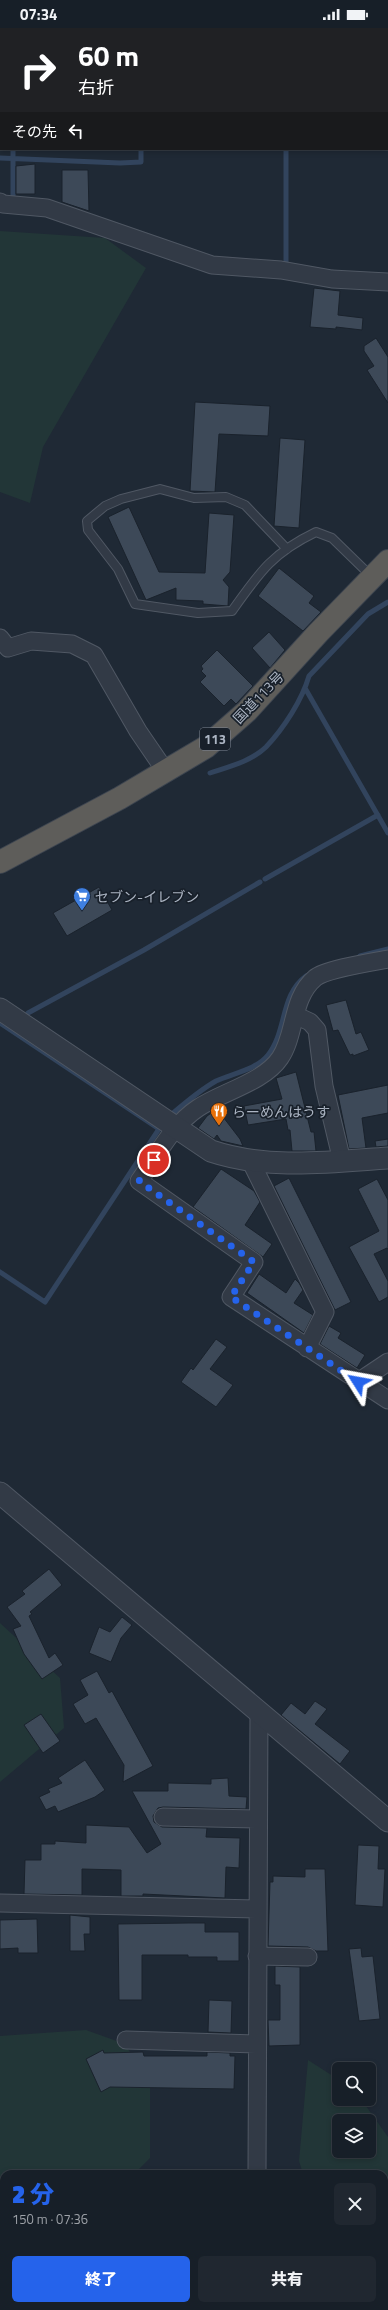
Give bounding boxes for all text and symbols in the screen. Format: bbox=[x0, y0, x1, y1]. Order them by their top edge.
text: 07:34 bbox=[20, 3, 57, 26]
text: 60 m bbox=[78, 34, 139, 77]
icon: right bbox=[12, 44, 64, 96]
text: 右折 bbox=[78, 74, 114, 101]
text: その先 bbox=[12, 120, 57, 143]
icon: left bbox=[65, 120, 87, 142]
street label: 国道113号 bbox=[228, 666, 288, 728]
road number: 113 bbox=[200, 728, 230, 750]
supermarket icon: セブン-イレブン bbox=[72, 886, 92, 911]
place label: セブン-イレブン bbox=[95, 886, 199, 907]
restaurant icon: らーめんはうす bbox=[209, 1101, 229, 1126]
place label: らーめんはうす bbox=[232, 1101, 330, 1122]
pin bbox=[137, 1143, 171, 1177]
icon: arrive bbox=[143, 1149, 165, 1171]
position arrow bbox=[337, 1361, 379, 1403]
map controls bbox=[332, 2062, 376, 2158]
button: search bbox=[332, 2062, 376, 2106]
button: layers bbox=[332, 2114, 376, 2158]
text: 2 分 bbox=[12, 2176, 54, 2212]
button: close bbox=[334, 2183, 376, 2225]
text: 150 m · 07:36 bbox=[12, 2209, 88, 2229]
button: 終了 bbox=[12, 2256, 190, 2302]
button: 共有 bbox=[198, 2256, 376, 2302]

